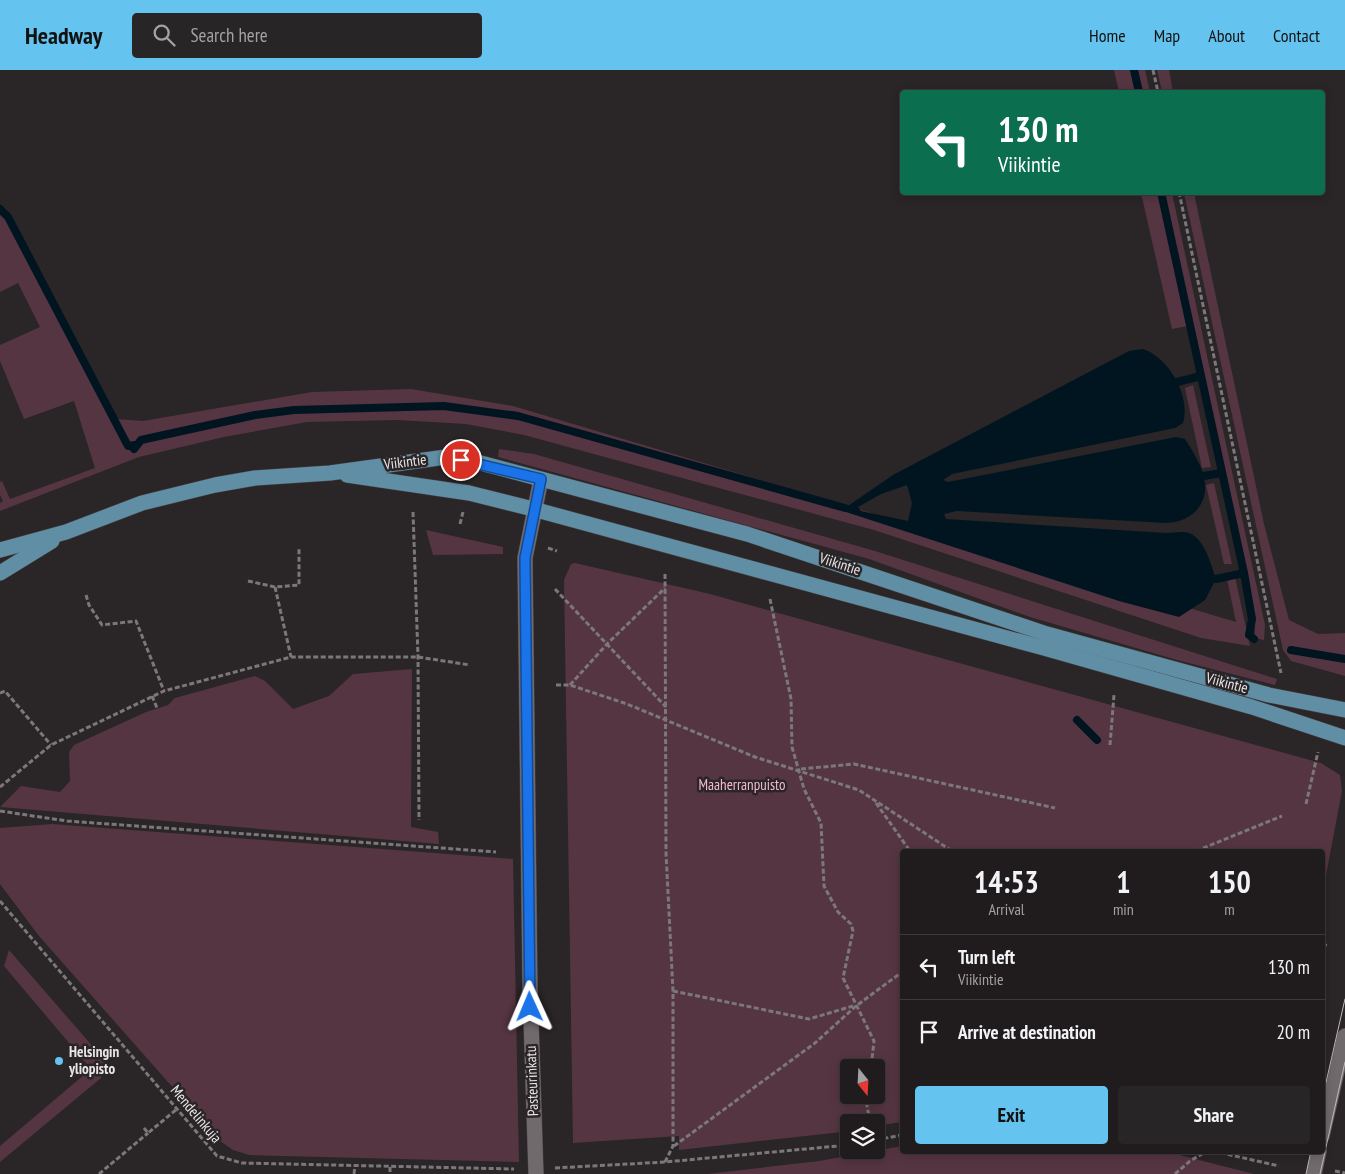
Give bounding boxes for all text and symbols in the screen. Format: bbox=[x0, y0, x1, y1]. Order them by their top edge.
search box bbox=[132, 13, 482, 58]
text: Headway bbox=[25, 20, 102, 51]
icon: search bbox=[150, 21, 178, 49]
text: Search here bbox=[190, 23, 268, 47]
text: Home bbox=[1089, 24, 1126, 47]
text: Map bbox=[1154, 24, 1180, 47]
text: About bbox=[1208, 24, 1245, 47]
text: Contact bbox=[1273, 24, 1320, 47]
text: 130 m bbox=[998, 106, 1079, 152]
icon: left bbox=[915, 110, 980, 175]
text: Viikintie bbox=[998, 150, 1061, 178]
pin bbox=[440, 439, 482, 481]
icon: arrive bbox=[447, 446, 475, 474]
street label: Viikintie bbox=[382, 449, 427, 474]
street label: Viikintie bbox=[816, 548, 863, 579]
street label: Viikintie bbox=[1203, 668, 1250, 697]
park label: Maaherranpuisto bbox=[698, 775, 786, 794]
text: 14:53 bbox=[974, 862, 1039, 901]
text: 1 bbox=[1116, 862, 1131, 901]
text: 150 bbox=[1208, 862, 1251, 901]
text: Arrival bbox=[988, 899, 1025, 919]
text: min bbox=[1113, 899, 1134, 919]
text: m bbox=[1224, 899, 1235, 919]
text: Turn left bbox=[958, 945, 1015, 969]
icon: left bbox=[915, 953, 943, 981]
text: 130 m bbox=[1268, 955, 1310, 979]
text: Viikintie bbox=[958, 969, 1004, 989]
position arrow bbox=[503, 980, 555, 1032]
icon: arrive bbox=[915, 1018, 943, 1046]
text: Arrive at destination bbox=[958, 1020, 1096, 1044]
text: 20 m bbox=[1277, 1020, 1310, 1044]
place label: Helsingin yliopisto bbox=[68, 1042, 119, 1078]
street label: Pasteurinkatu bbox=[521, 1045, 542, 1117]
marker: Helsingin yliopisto bbox=[53, 1055, 65, 1067]
north arrow bbox=[840, 1059, 885, 1104]
map controls bbox=[840, 1059, 885, 1159]
street label: Mendelinkuja bbox=[167, 1081, 226, 1147]
button: Exit bbox=[915, 1086, 1108, 1144]
button: Share bbox=[1118, 1086, 1310, 1144]
button: layers bbox=[840, 1114, 885, 1159]

